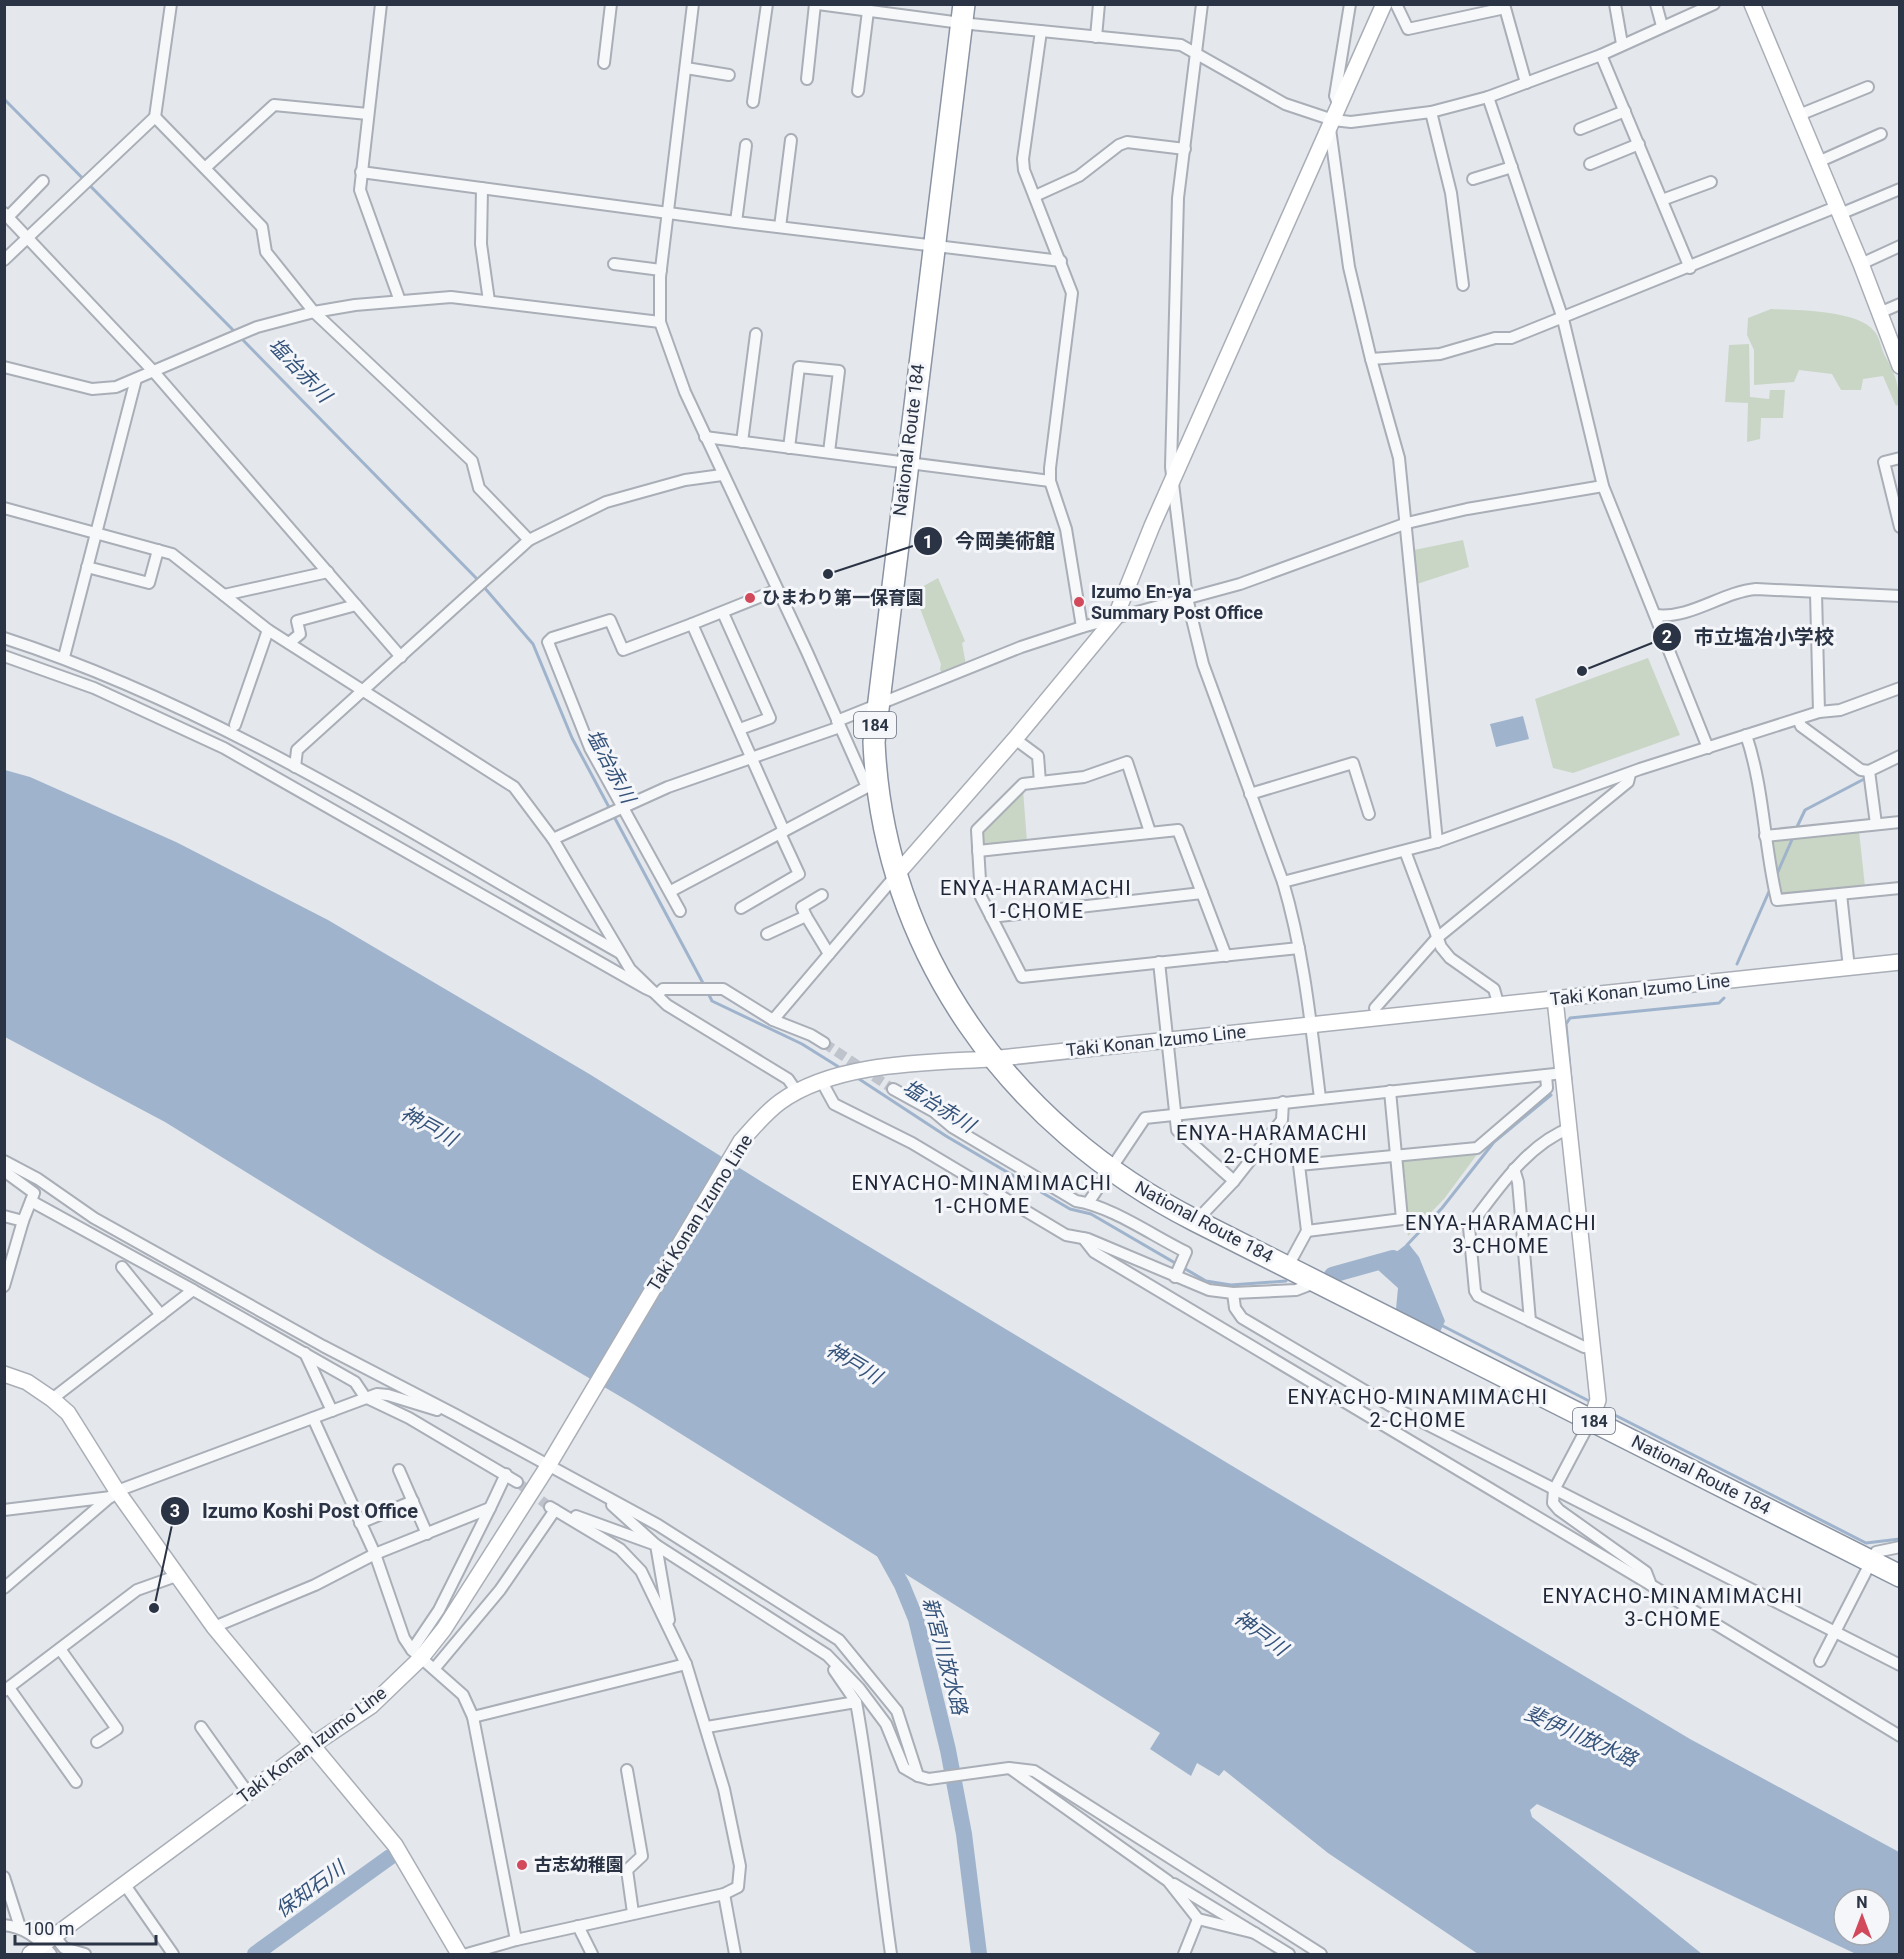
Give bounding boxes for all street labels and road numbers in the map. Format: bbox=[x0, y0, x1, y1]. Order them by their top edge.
street label: National Route 184 bbox=[889, 363, 928, 517]
road number: 184 bbox=[854, 712, 896, 738]
street label: Taki Konan Izumo Line bbox=[1549, 970, 1731, 1009]
street label: Taki Konan Izumo Line bbox=[1065, 1021, 1247, 1060]
street label: Taki Konan Izumo Line bbox=[643, 1131, 756, 1295]
street label: National Route 184 bbox=[1132, 1176, 1277, 1267]
road number: 184 bbox=[1573, 1408, 1615, 1434]
street label: National Route 184 bbox=[1628, 1430, 1774, 1519]
street label: Taki Konan Izumo Line bbox=[233, 1682, 390, 1807]

